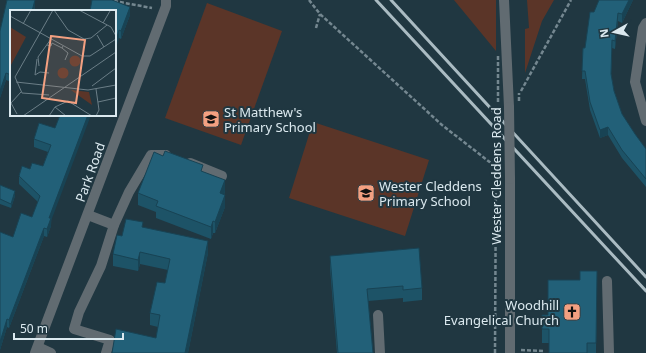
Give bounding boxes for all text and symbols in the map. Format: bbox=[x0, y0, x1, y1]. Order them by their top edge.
inset map bbox=[10, 10, 116, 116]
north arrow bbox=[594, 12, 634, 52]
text: N bbox=[596, 28, 612, 39]
place label: St Matthew's Primary School bbox=[224, 103, 316, 136]
street label: Wester Cleddens Road bbox=[487, 107, 505, 245]
school or university icon: St Matthew's Primary School bbox=[201, 109, 221, 129]
street label: Park Road bbox=[71, 140, 109, 204]
place label: Wester Cleddens Primary School bbox=[379, 177, 482, 210]
school or university icon: Wester Cleddens Primary School bbox=[356, 183, 376, 203]
place label: Woodhill Evangelical Church bbox=[444, 296, 559, 329]
church icon: Woodhill Evangelical Church bbox=[562, 302, 582, 322]
scale bar bbox=[14, 315, 123, 341]
text: 50 m bbox=[20, 320, 48, 337]

